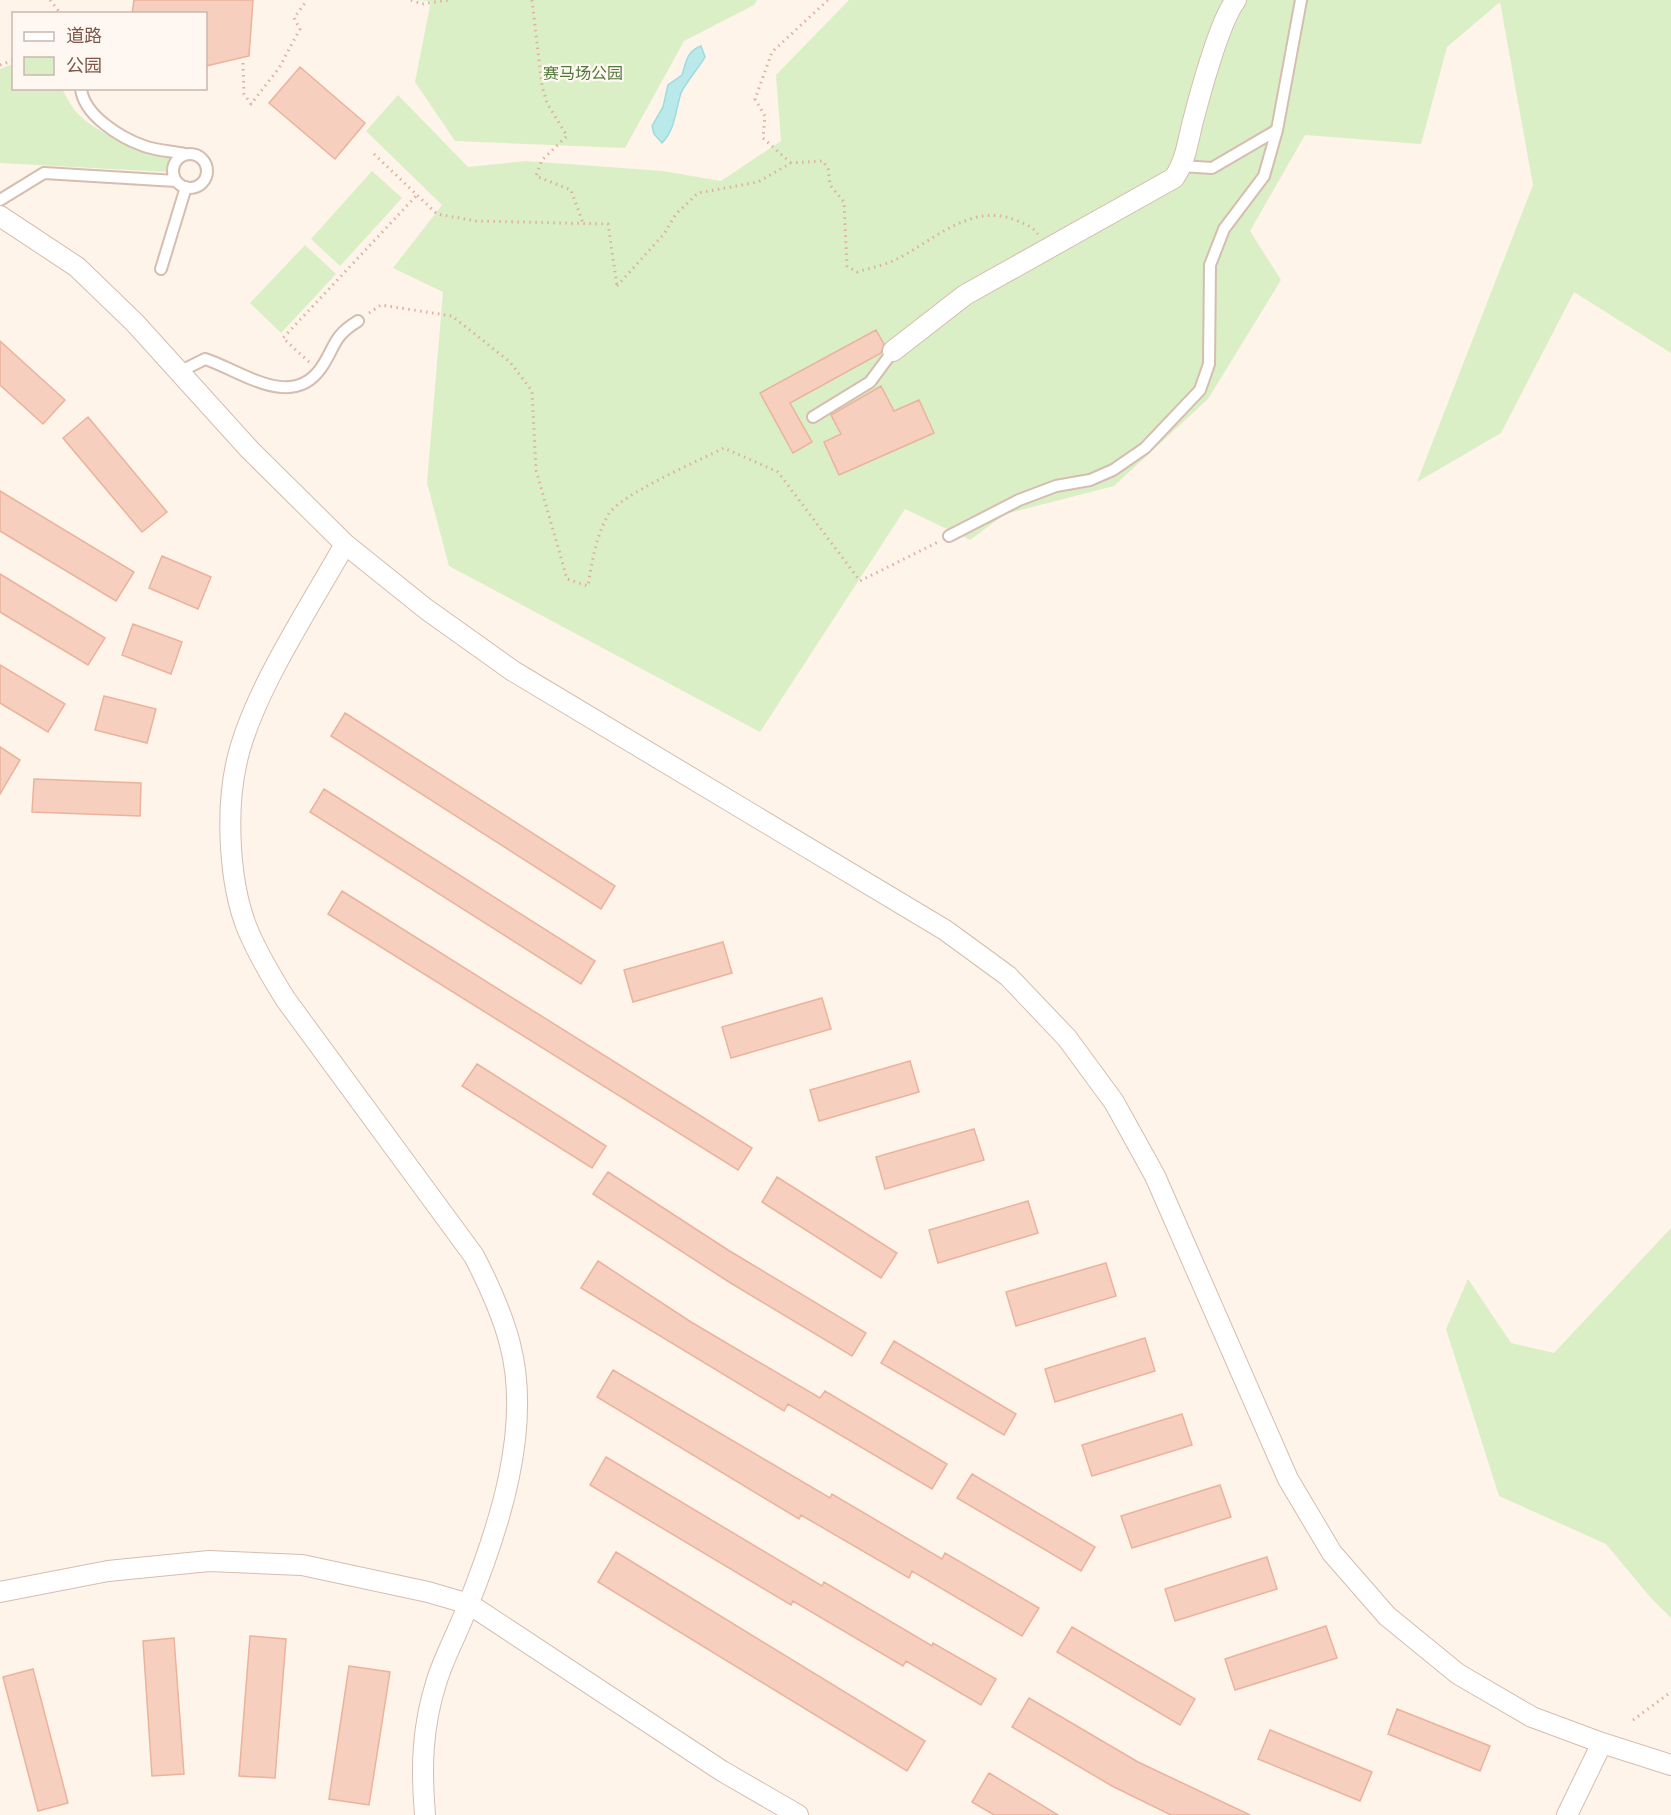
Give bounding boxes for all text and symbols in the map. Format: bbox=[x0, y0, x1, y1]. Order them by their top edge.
legend bbox=[12, 12, 207, 90]
text: 道路 bbox=[66, 26, 102, 46]
text: 公园 bbox=[66, 56, 102, 76]
park label: 赛马场公园 bbox=[543, 65, 623, 82]

